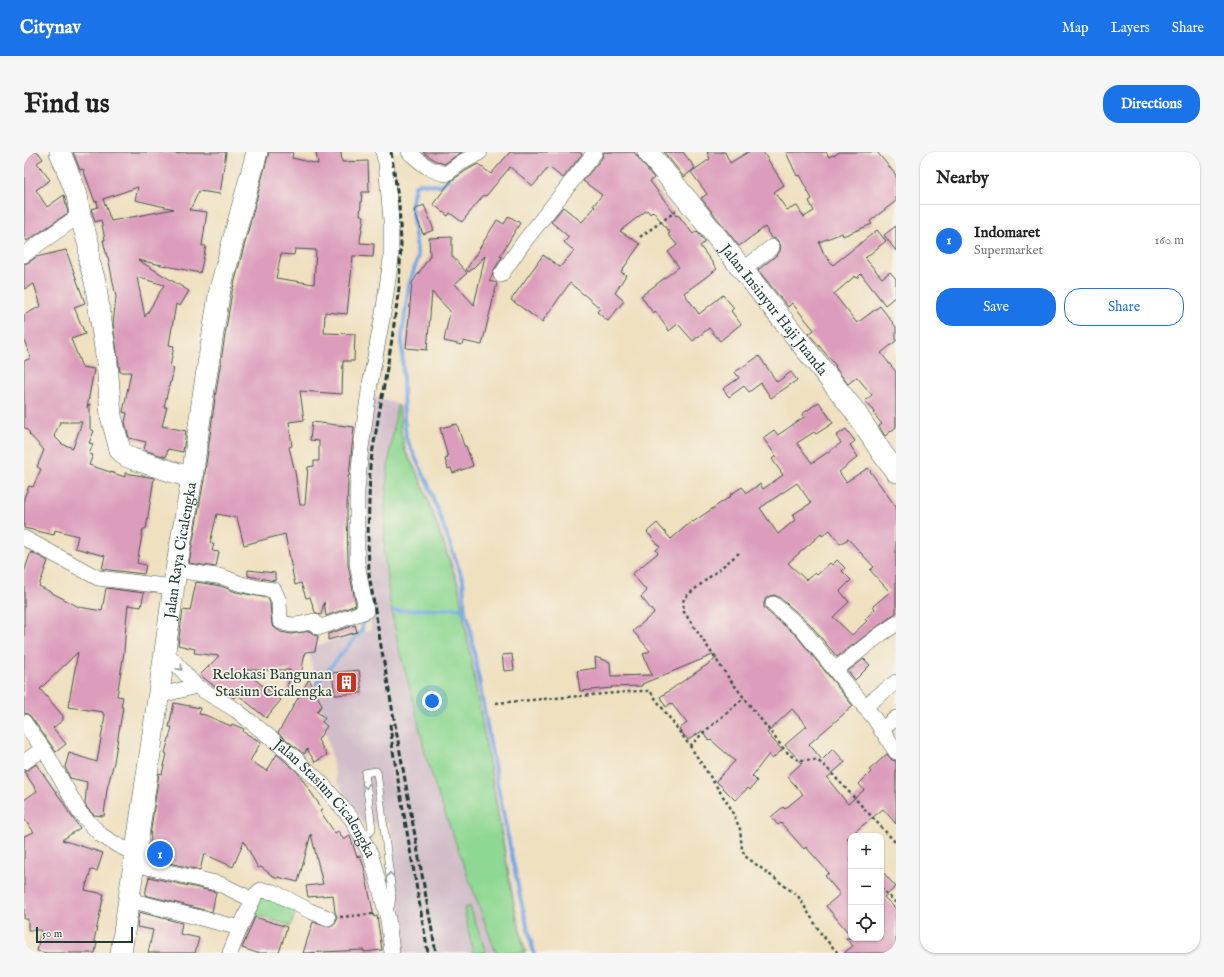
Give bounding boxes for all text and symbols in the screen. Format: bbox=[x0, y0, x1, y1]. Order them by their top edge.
text: Citynav bbox=[20, 16, 81, 40]
text: Map bbox=[1062, 19, 1089, 37]
text: Layers bbox=[1111, 19, 1150, 37]
text: Share bbox=[1172, 19, 1204, 37]
button: Directions bbox=[1103, 85, 1200, 123]
text: Find us bbox=[24, 87, 110, 122]
text: Nearby bbox=[936, 168, 989, 189]
text: Indomaret bbox=[974, 223, 1040, 242]
text: 1 bbox=[947, 232, 951, 249]
text: 160 m bbox=[1154, 232, 1184, 249]
street label: Jalan Insinyur Haji Juanda bbox=[715, 239, 833, 380]
text: Supermarket bbox=[974, 242, 1043, 259]
button: Save bbox=[936, 288, 1056, 326]
button: Share bbox=[1064, 288, 1184, 326]
street label: Jalan Raya Cicalengka bbox=[160, 480, 201, 622]
one-way arrow bbox=[176, 664, 183, 671]
place label: Relokasi Bangunan Stasiun Cicalengka bbox=[212, 665, 333, 701]
building icon: Relokasi Bangunan Stasiun Cicalengka bbox=[334, 670, 360, 696]
your location bbox=[422, 691, 442, 711]
street label: Jalan Stasiun Cicalengka bbox=[268, 733, 380, 861]
one-way arrow bbox=[361, 783, 370, 789]
map controls bbox=[848, 833, 884, 941]
button: + bbox=[848, 833, 884, 869]
pin: 1 bbox=[147, 839, 173, 869]
button: − bbox=[848, 869, 884, 905]
one-way arrow bbox=[386, 872, 395, 878]
button: locate bbox=[848, 905, 884, 941]
scale bar bbox=[36, 925, 133, 944]
text: 50 m bbox=[42, 927, 62, 941]

